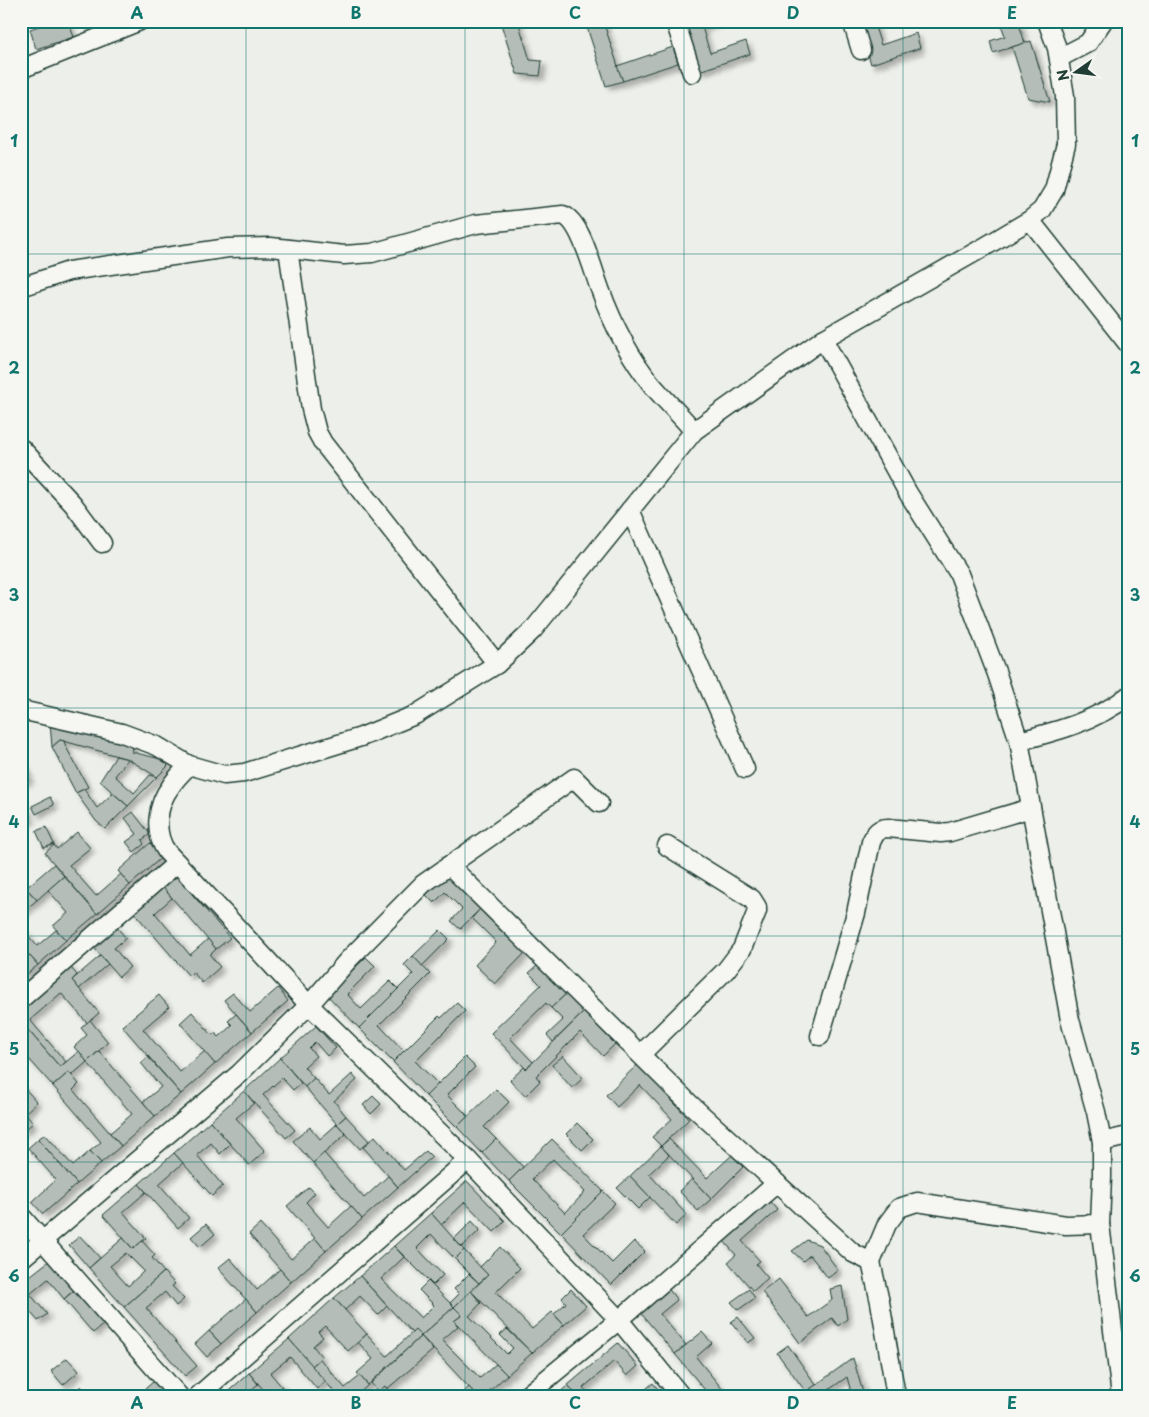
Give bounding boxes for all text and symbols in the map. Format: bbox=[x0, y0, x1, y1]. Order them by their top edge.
text: A bbox=[131, 0, 144, 24]
text: B bbox=[351, 0, 362, 24]
text: C bbox=[569, 0, 581, 24]
text: D bbox=[787, 0, 799, 24]
text: E bbox=[1007, 0, 1017, 24]
north arrow bbox=[1052, 48, 1102, 98]
text: N bbox=[1051, 67, 1074, 83]
text: 1 bbox=[10, 128, 18, 152]
text: 1 bbox=[1131, 128, 1139, 152]
text: 2 bbox=[8, 355, 20, 379]
text: 2 bbox=[1129, 355, 1141, 379]
text: 3 bbox=[9, 582, 19, 606]
text: 3 bbox=[1130, 582, 1140, 606]
text: 4 bbox=[9, 809, 20, 833]
text: 4 bbox=[1130, 809, 1141, 833]
text: 5 bbox=[9, 1036, 19, 1060]
text: 5 bbox=[1130, 1036, 1140, 1060]
text: 6 bbox=[8, 1263, 20, 1287]
text: 6 bbox=[1129, 1263, 1141, 1287]
text: A bbox=[131, 1390, 144, 1414]
text: B bbox=[351, 1390, 362, 1414]
text: C bbox=[569, 1390, 581, 1414]
text: D bbox=[787, 1390, 799, 1414]
text: E bbox=[1007, 1390, 1017, 1414]

